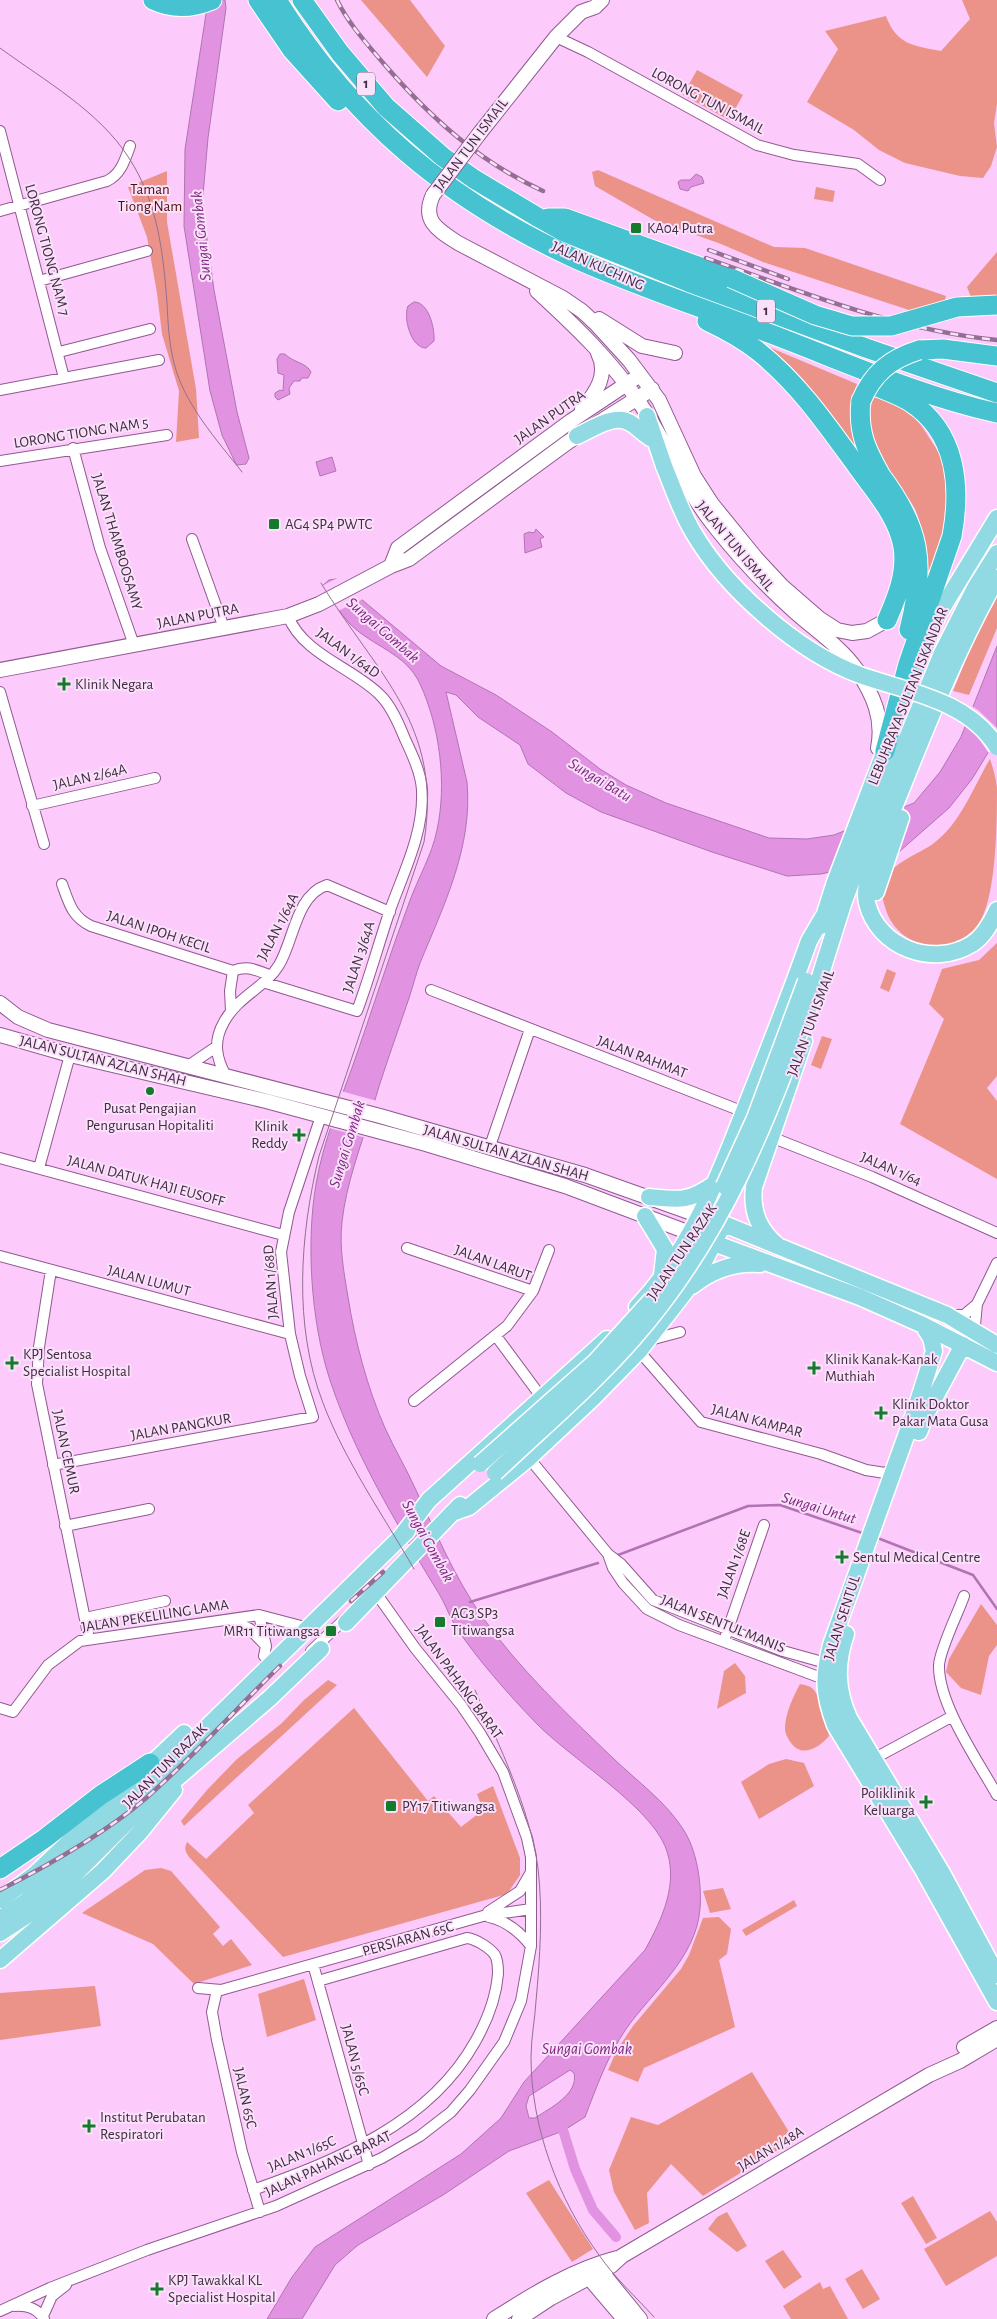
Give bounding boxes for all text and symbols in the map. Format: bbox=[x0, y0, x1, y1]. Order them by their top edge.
street label: LORONG TUN ISMAIL bbox=[649, 65, 768, 137]
road number: 1 bbox=[357, 72, 375, 96]
street label: JALAN TUN ISMAIL bbox=[431, 95, 511, 194]
street label: LORONG TIONG NAM 7 bbox=[22, 182, 72, 318]
park label: Taman Tiong Nam bbox=[118, 182, 182, 214]
water label: Sungai Gombak bbox=[188, 190, 214, 282]
marker: KA04 Putra bbox=[629, 221, 643, 235]
place label: KA04 Putra bbox=[647, 221, 713, 236]
street label: JALAN KUCHING bbox=[549, 239, 647, 293]
road number: 1 bbox=[757, 300, 775, 322]
street label: JALAN PUTRA bbox=[512, 387, 588, 447]
street label: LORONG TIONG NAM 5 bbox=[13, 415, 149, 451]
street label: JALAN THAMBOOSAMY bbox=[89, 472, 145, 612]
street label: JALAN TUN ISMAIL bbox=[693, 498, 777, 594]
marker: AG4 SP4 PWTC bbox=[267, 517, 281, 531]
place label: AG4 SP4 PWTC bbox=[285, 517, 372, 532]
water label: Sungai Gombak bbox=[344, 594, 422, 666]
street label: JALAN PUTRA bbox=[156, 601, 240, 631]
street label: LEBUHRAYA SULTAN ISKANDAR bbox=[865, 605, 951, 787]
street label: JALAN 1/64D bbox=[314, 625, 383, 681]
marker: Klinik Negara bbox=[57, 677, 71, 691]
place label: Klinik Negara bbox=[75, 677, 154, 692]
water label: Sungai Batu bbox=[566, 755, 634, 805]
street label: JALAN 2/64A bbox=[52, 761, 129, 793]
street label: JALAN 1/64A bbox=[255, 891, 301, 963]
street label: JALAN IPOH KECIL bbox=[105, 908, 214, 956]
street label: JALAN 3/64A bbox=[340, 919, 378, 995]
street label: JALAN TUN ISMAIL bbox=[785, 967, 838, 1078]
street label: JALAN SULTAN AZLAN SHAH bbox=[18, 1033, 188, 1089]
street label: JALAN RAHMAT bbox=[595, 1033, 690, 1081]
marker: Pusat Pengajian Pengurusan Hopitaliti bbox=[144, 1085, 156, 1097]
water label: Sungai Gombak bbox=[326, 1098, 368, 1190]
place label: Pusat Pengajian Pengurusan Hopitaliti bbox=[86, 1101, 214, 1133]
place label: Klinik Reddy bbox=[251, 1119, 289, 1151]
street label: JALAN SULTAN AZLAN SHAH bbox=[422, 1122, 590, 1184]
marker: Klinik Reddy bbox=[292, 1128, 306, 1142]
street label: JALAN 1/64 bbox=[858, 1149, 924, 1189]
street label: JALAN DATUK HAJI EUSOFF bbox=[66, 1153, 227, 1209]
street label: JALAN TUN RAZAK bbox=[644, 1201, 720, 1303]
street label: JALAN LARUT bbox=[453, 1242, 534, 1284]
street label: JALAN 1/68D bbox=[261, 1244, 281, 1320]
street label: JALAN LUMUT bbox=[106, 1263, 193, 1299]
place label: KPJ Sentosa Specialist Hospital bbox=[23, 1347, 131, 1379]
place label: Klinik Kanak-Kanak Muthiah bbox=[825, 1352, 938, 1384]
marker: KPJ Sentosa Specialist Hospital bbox=[5, 1356, 19, 1370]
marker: Klinik Kanak-Kanak Muthiah bbox=[807, 1361, 821, 1375]
place label: Klinik Doktor Pakar Mata Gusa bbox=[892, 1397, 989, 1429]
street label: JALAN KAMPAR bbox=[710, 1402, 804, 1440]
marker: Klinik Doktor Pakar Mata Gusa bbox=[874, 1406, 888, 1420]
street label: JALAN CEMUR bbox=[50, 1409, 82, 1495]
street label: JALAN PANGKUR bbox=[130, 1411, 232, 1443]
water label: Sungai Untut bbox=[780, 1489, 859, 1527]
water label: Sungai Gombak bbox=[399, 1498, 457, 1584]
street label: JALAN 1/68E bbox=[715, 1528, 753, 1600]
marker: Sentul Medical Centre bbox=[835, 1550, 849, 1564]
place label: Sentul Medical Centre bbox=[853, 1550, 980, 1565]
street label: JALAN SENTUL bbox=[821, 1573, 863, 1662]
street label: JALAN SENTUL MANIS bbox=[659, 1592, 787, 1656]
street label: JALAN PEKELILING LAMA bbox=[80, 1597, 230, 1635]
place label: AG3 SP3 Titiwangsa bbox=[451, 1606, 515, 1638]
marker: AG3 SP3 Titiwangsa bbox=[433, 1615, 447, 1629]
street label: JALAN PAHANG BARAT bbox=[413, 1622, 506, 1742]
place label: MR11 Titiwangsa bbox=[223, 1624, 320, 1639]
marker: MR11 Titiwangsa bbox=[324, 1624, 338, 1638]
street label: JALAN TUN RAZAK bbox=[120, 1720, 211, 1811]
place label: Poliklinik Keluarga bbox=[861, 1786, 915, 1818]
marker: Poliklinik Keluarga bbox=[919, 1795, 933, 1809]
marker: PY17 Titiwangsa bbox=[384, 1799, 398, 1813]
place label: PY17 Titiwangsa bbox=[402, 1799, 495, 1814]
street label: PERSIARAN 65C bbox=[361, 1919, 455, 1959]
street label: JALAN 5/65C bbox=[338, 2023, 372, 2097]
water label: Sungai Gombak bbox=[542, 2041, 632, 2057]
street label: JALAN 65C bbox=[231, 2066, 259, 2130]
place label: Institut Perubatan Respiratori bbox=[100, 2110, 206, 2142]
marker: Institut Perubatan Respiratori bbox=[82, 2119, 96, 2133]
street label: JALAN 1/48A bbox=[736, 2123, 807, 2174]
street label: JALAN PAHANG BARAT bbox=[263, 2128, 394, 2200]
street label: JALAN 1/65C bbox=[266, 2133, 338, 2175]
place label: KPJ Tawakkal KL Specialist Hospital bbox=[168, 2273, 276, 2305]
marker: KPJ Tawakkal KL Specialist Hospital bbox=[150, 2282, 164, 2296]

